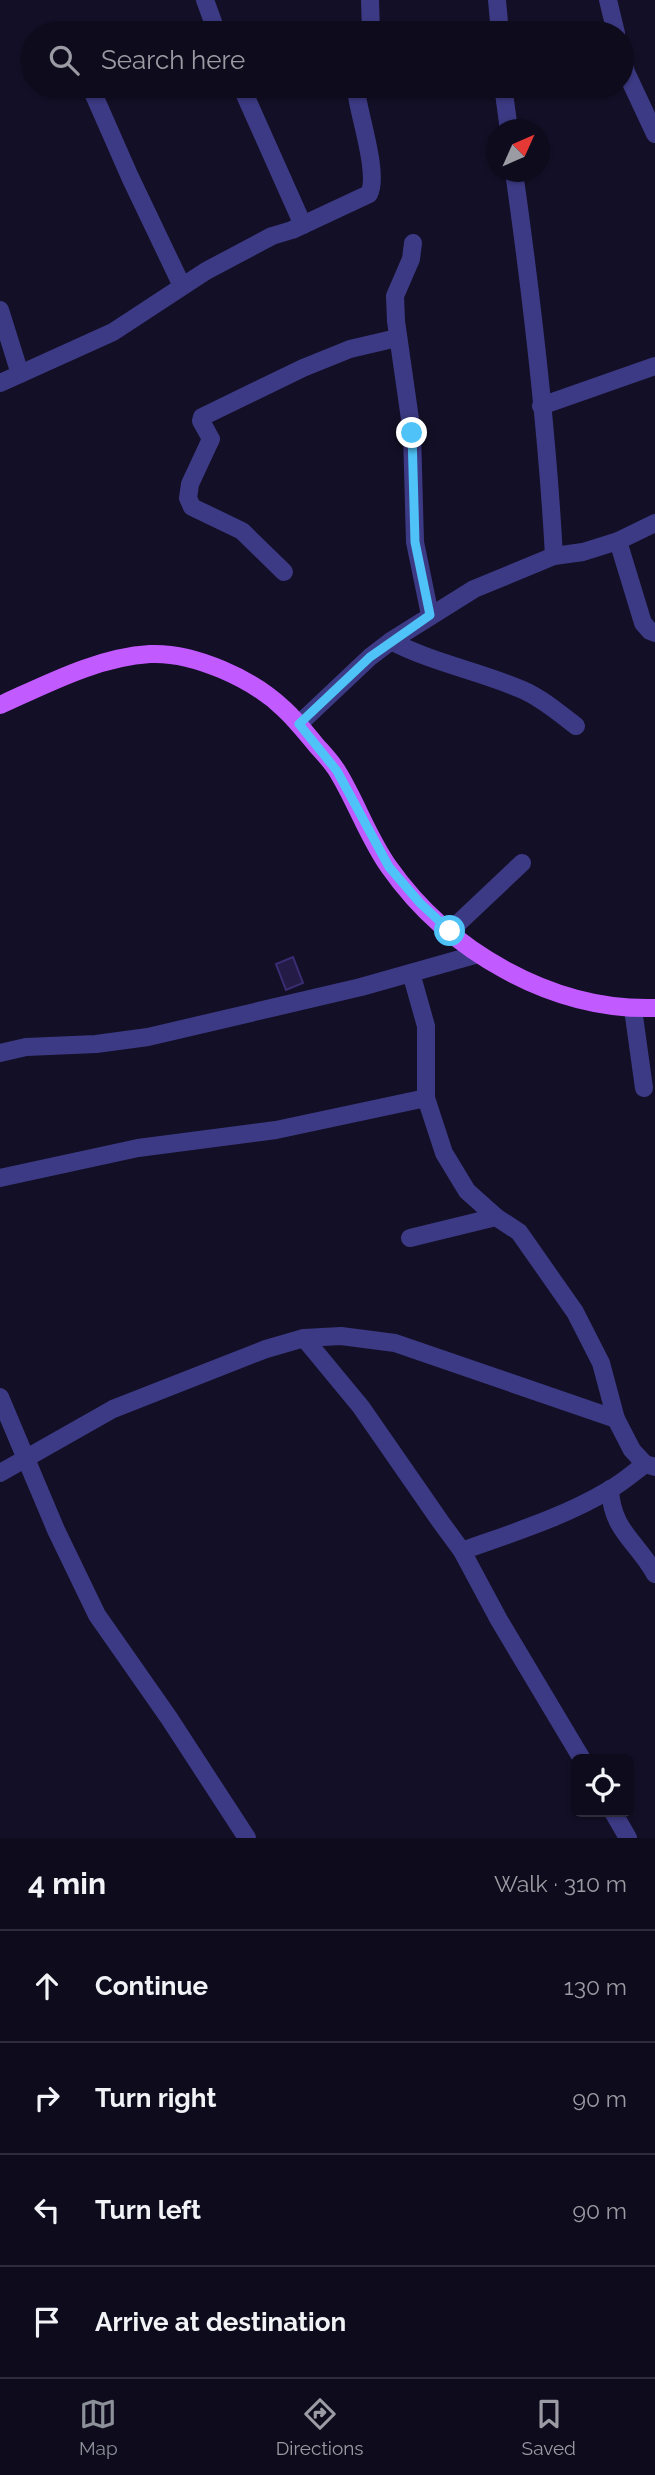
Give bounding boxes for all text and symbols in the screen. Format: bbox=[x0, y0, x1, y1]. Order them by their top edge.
search box bbox=[21, 21, 634, 98]
icon: search bbox=[45, 41, 83, 79]
text: Search here bbox=[101, 45, 245, 75]
north arrow bbox=[487, 119, 550, 182]
route end bbox=[396, 417, 427, 448]
route start bbox=[434, 915, 465, 946]
map controls bbox=[571, 1754, 634, 1817]
button: locate bbox=[571, 1754, 634, 1817]
text: 4 min bbox=[28, 1866, 106, 1901]
text: Walk · 310 m bbox=[494, 1870, 627, 1897]
icon: ahead bbox=[28, 1967, 66, 2005]
text: Continue bbox=[95, 1971, 208, 2001]
text: 130 m bbox=[564, 1973, 627, 2000]
icon: right bbox=[28, 2079, 66, 2117]
text: Turn right bbox=[95, 2083, 216, 2113]
text: 90 m bbox=[572, 2085, 627, 2112]
icon: left bbox=[28, 2191, 66, 2229]
text: Turn left bbox=[95, 2195, 201, 2225]
text: 90 m bbox=[572, 2197, 627, 2224]
icon: arrive bbox=[28, 2303, 66, 2341]
text: Arrive at destination bbox=[95, 2307, 346, 2337]
tab: Map bbox=[79, 2395, 118, 2459]
tab: Directions bbox=[276, 2395, 364, 2459]
tab: Saved bbox=[522, 2395, 576, 2459]

